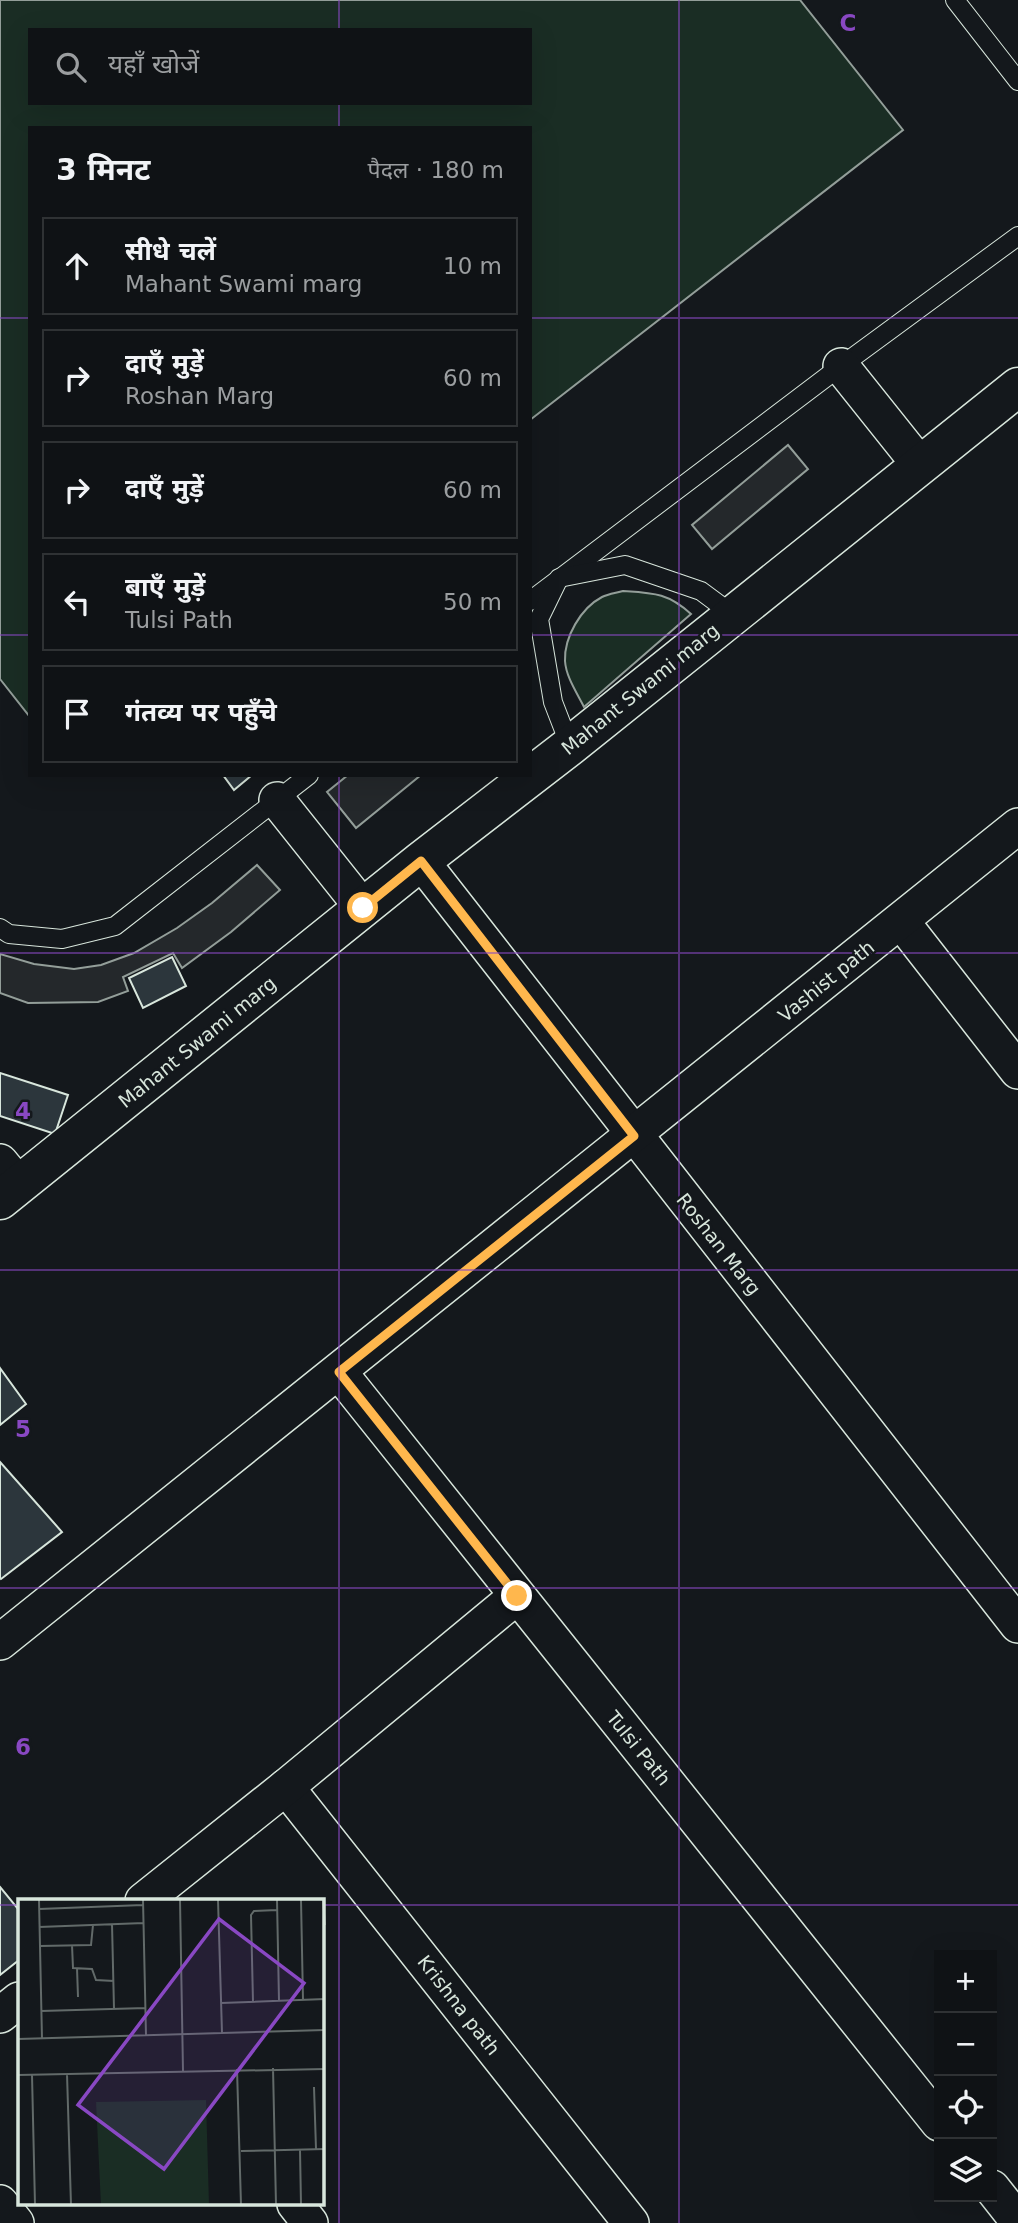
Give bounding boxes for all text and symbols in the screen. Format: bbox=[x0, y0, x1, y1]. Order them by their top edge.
text: C bbox=[840, 10, 856, 36]
search box bbox=[28, 28, 532, 105]
icon: search bbox=[52, 48, 90, 86]
text: यहाँ खोजें bbox=[108, 49, 199, 79]
text: 3 मिनट bbox=[56, 152, 150, 187]
text: पैदल · 180 m bbox=[368, 157, 504, 183]
text: सीधे चलें bbox=[125, 236, 216, 266]
icon: ahead bbox=[58, 247, 96, 285]
text: 10 m bbox=[443, 253, 502, 279]
text: Mahant Swami marg bbox=[125, 271, 362, 297]
text: दाएँ मुड़ें bbox=[125, 348, 204, 378]
icon: right bbox=[58, 359, 96, 397]
text: 60 m bbox=[443, 365, 502, 391]
text: Roshan Marg bbox=[125, 383, 274, 409]
icon: right bbox=[58, 471, 96, 509]
text: दाएँ मुड़ें bbox=[125, 473, 204, 503]
text: 60 m bbox=[443, 477, 502, 503]
text: बाएँ मुड़ें bbox=[125, 572, 205, 602]
icon: left bbox=[58, 583, 96, 621]
text: 50 m bbox=[443, 589, 502, 615]
text: Tulsi Path bbox=[125, 607, 233, 633]
street label: Mahant Swami marg bbox=[557, 619, 723, 759]
icon: arrive bbox=[58, 695, 96, 733]
text: गंतव्य पर पहुँचे bbox=[125, 697, 277, 727]
route start bbox=[347, 892, 378, 923]
street label: Vashist path bbox=[774, 936, 878, 1026]
street label: Mahant Swami marg bbox=[114, 972, 280, 1112]
text: 4 bbox=[15, 1098, 31, 1124]
street label: Roshan Marg bbox=[672, 1189, 766, 1299]
text: 5 bbox=[15, 1416, 31, 1442]
route end bbox=[501, 1580, 532, 1611]
street label: Tulsi Path bbox=[602, 1706, 676, 1790]
text: 6 bbox=[15, 1734, 31, 1760]
inset map bbox=[18, 1899, 324, 2206]
map controls bbox=[934, 1950, 997, 2202]
button: + bbox=[934, 1950, 997, 2013]
street label: Krishna path bbox=[413, 1951, 505, 2059]
button: − bbox=[934, 2013, 997, 2076]
button: locate bbox=[934, 2076, 997, 2139]
button: layers bbox=[934, 2139, 997, 2202]

